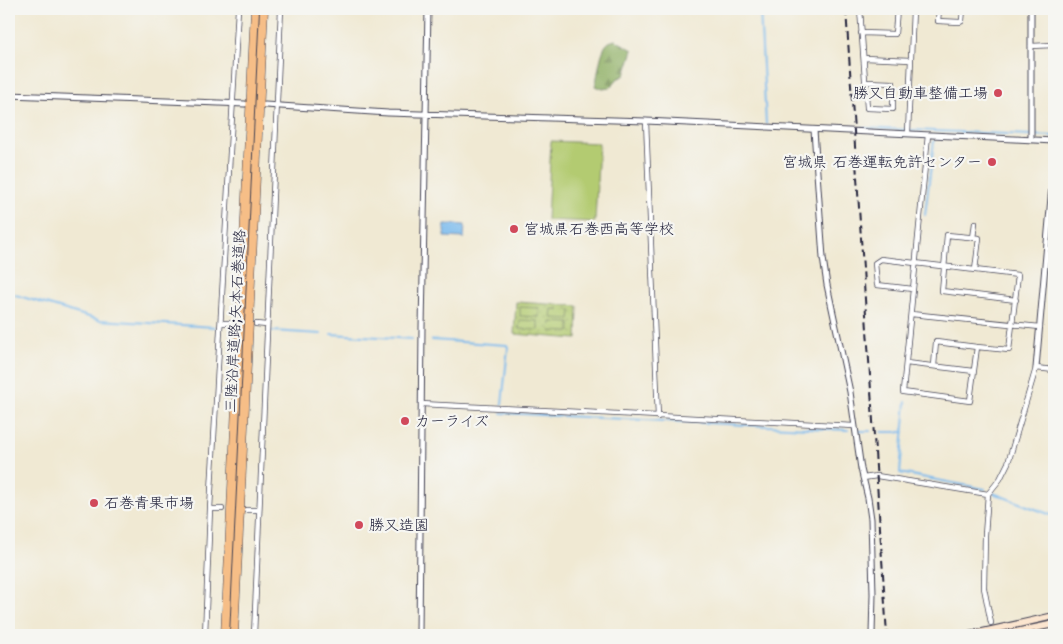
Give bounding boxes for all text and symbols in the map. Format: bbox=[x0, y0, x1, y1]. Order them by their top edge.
place label: 勝又自動車整備工場 bbox=[853, 83, 988, 103]
marker: 勝又自動車整備工場 bbox=[992, 87, 1004, 99]
place label: 宮城県 石巻運転免許センター bbox=[782, 152, 982, 172]
marker: 宮城県 石巻運転免許センター bbox=[986, 156, 998, 168]
place label: 宮城県石巻西高等学校 bbox=[524, 219, 674, 239]
marker: 宮城県石巻西高等学校 bbox=[508, 223, 520, 235]
street label: 三陸沿岸道路;矢本石巻道路 bbox=[220, 229, 250, 413]
place label: カーライズ bbox=[415, 411, 489, 431]
marker: カーライズ bbox=[399, 415, 411, 427]
place label: 石巻青果市場 bbox=[104, 493, 194, 513]
marker: 石巻青果市場 bbox=[88, 497, 100, 509]
place label: 勝又造園 bbox=[369, 515, 429, 535]
marker: 勝又造園 bbox=[353, 519, 365, 531]

